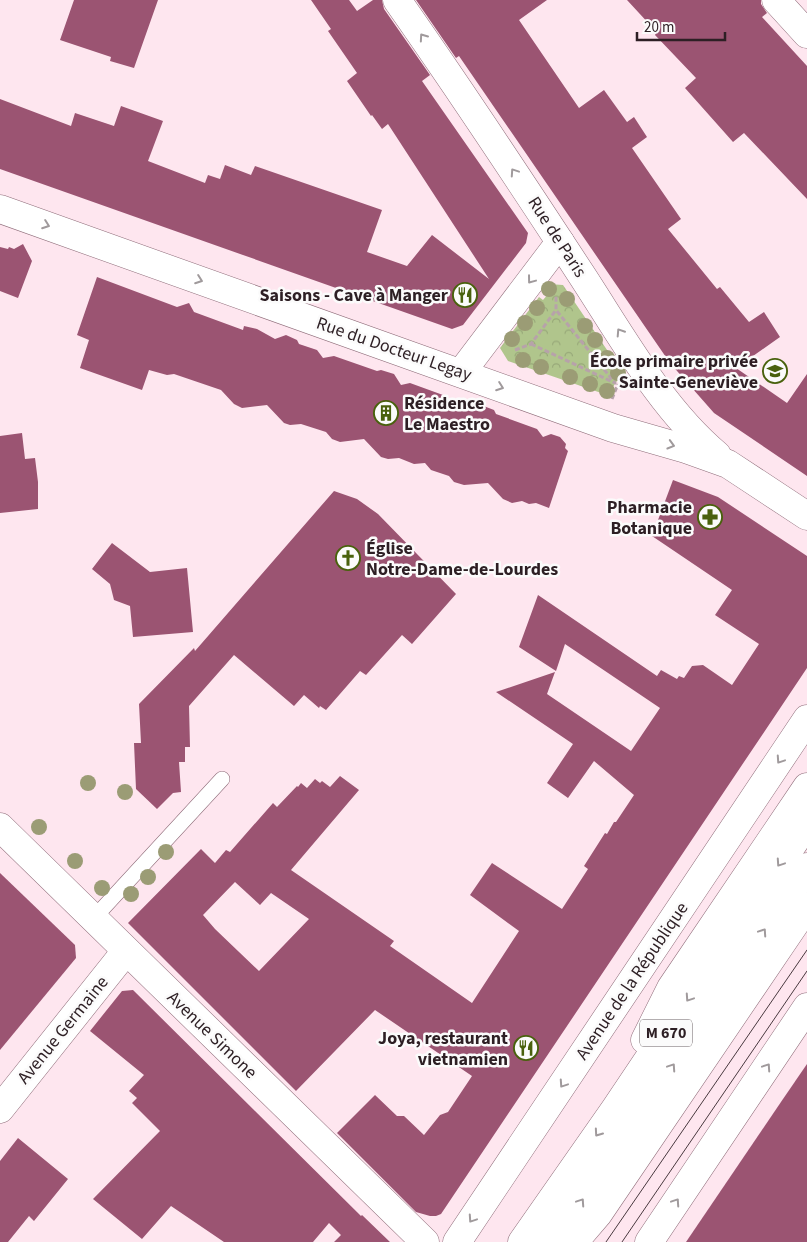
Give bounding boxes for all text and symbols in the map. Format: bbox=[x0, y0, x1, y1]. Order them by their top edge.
scale bar bbox=[637, 10, 724, 42]
text: 20 m bbox=[644, 17, 674, 38]
one-way arrow bbox=[420, 33, 429, 43]
one-way arrow bbox=[511, 168, 520, 177]
street label: Rue de Paris bbox=[522, 192, 592, 282]
one-way arrow bbox=[41, 219, 50, 229]
one-way arrow bbox=[194, 274, 202, 284]
one-way arrow bbox=[528, 274, 536, 283]
restaurant icon: Saisons - Cave à Manger bbox=[452, 282, 478, 308]
place label: Saisons - Cave à Manger bbox=[260, 283, 449, 308]
street label: Rue du Docteur Legay bbox=[313, 311, 476, 388]
one-way arrow bbox=[617, 329, 626, 338]
place label: École primaire privée Sainte-Geneviève bbox=[590, 349, 758, 395]
school or university icon: École primaire privée Sainte-Geneviève bbox=[762, 358, 788, 384]
one-way arrow bbox=[496, 381, 504, 391]
place label: Résidence Le Maestro bbox=[404, 391, 490, 437]
building icon: Résidence Le Maestro bbox=[373, 400, 399, 426]
one-way arrow bbox=[666, 439, 675, 450]
place label: Pharmacie Botanique bbox=[607, 495, 692, 541]
pharmacy icon: Pharmacie Botanique bbox=[697, 504, 723, 530]
place label: Église Notre-Dame-de-Lourdes bbox=[366, 536, 558, 582]
church icon: Église Notre-Dame-de-Lourdes bbox=[335, 545, 361, 571]
one-way arrow bbox=[777, 754, 786, 764]
one-way arrow bbox=[777, 858, 786, 867]
street label: Avenue de la République bbox=[570, 897, 694, 1065]
one-way arrow bbox=[757, 929, 766, 938]
street label: Avenue Germaine bbox=[12, 971, 114, 1089]
street label: Avenue Simone bbox=[161, 986, 263, 1085]
one-way arrow bbox=[686, 993, 695, 1002]
road number: M 670 bbox=[640, 1020, 692, 1046]
place label: Joya, restaurant vietnamien bbox=[378, 1026, 508, 1072]
restaurant icon: Joya, restaurant vietnamien bbox=[513, 1035, 539, 1061]
one-way arrow bbox=[666, 1063, 675, 1073]
one-way arrow bbox=[761, 1063, 770, 1072]
one-way arrow bbox=[560, 1078, 569, 1087]
one-way arrow bbox=[595, 1127, 604, 1137]
one-way arrow bbox=[575, 1198, 584, 1207]
one-way arrow bbox=[670, 1198, 680, 1207]
one-way arrow bbox=[469, 1213, 478, 1222]

